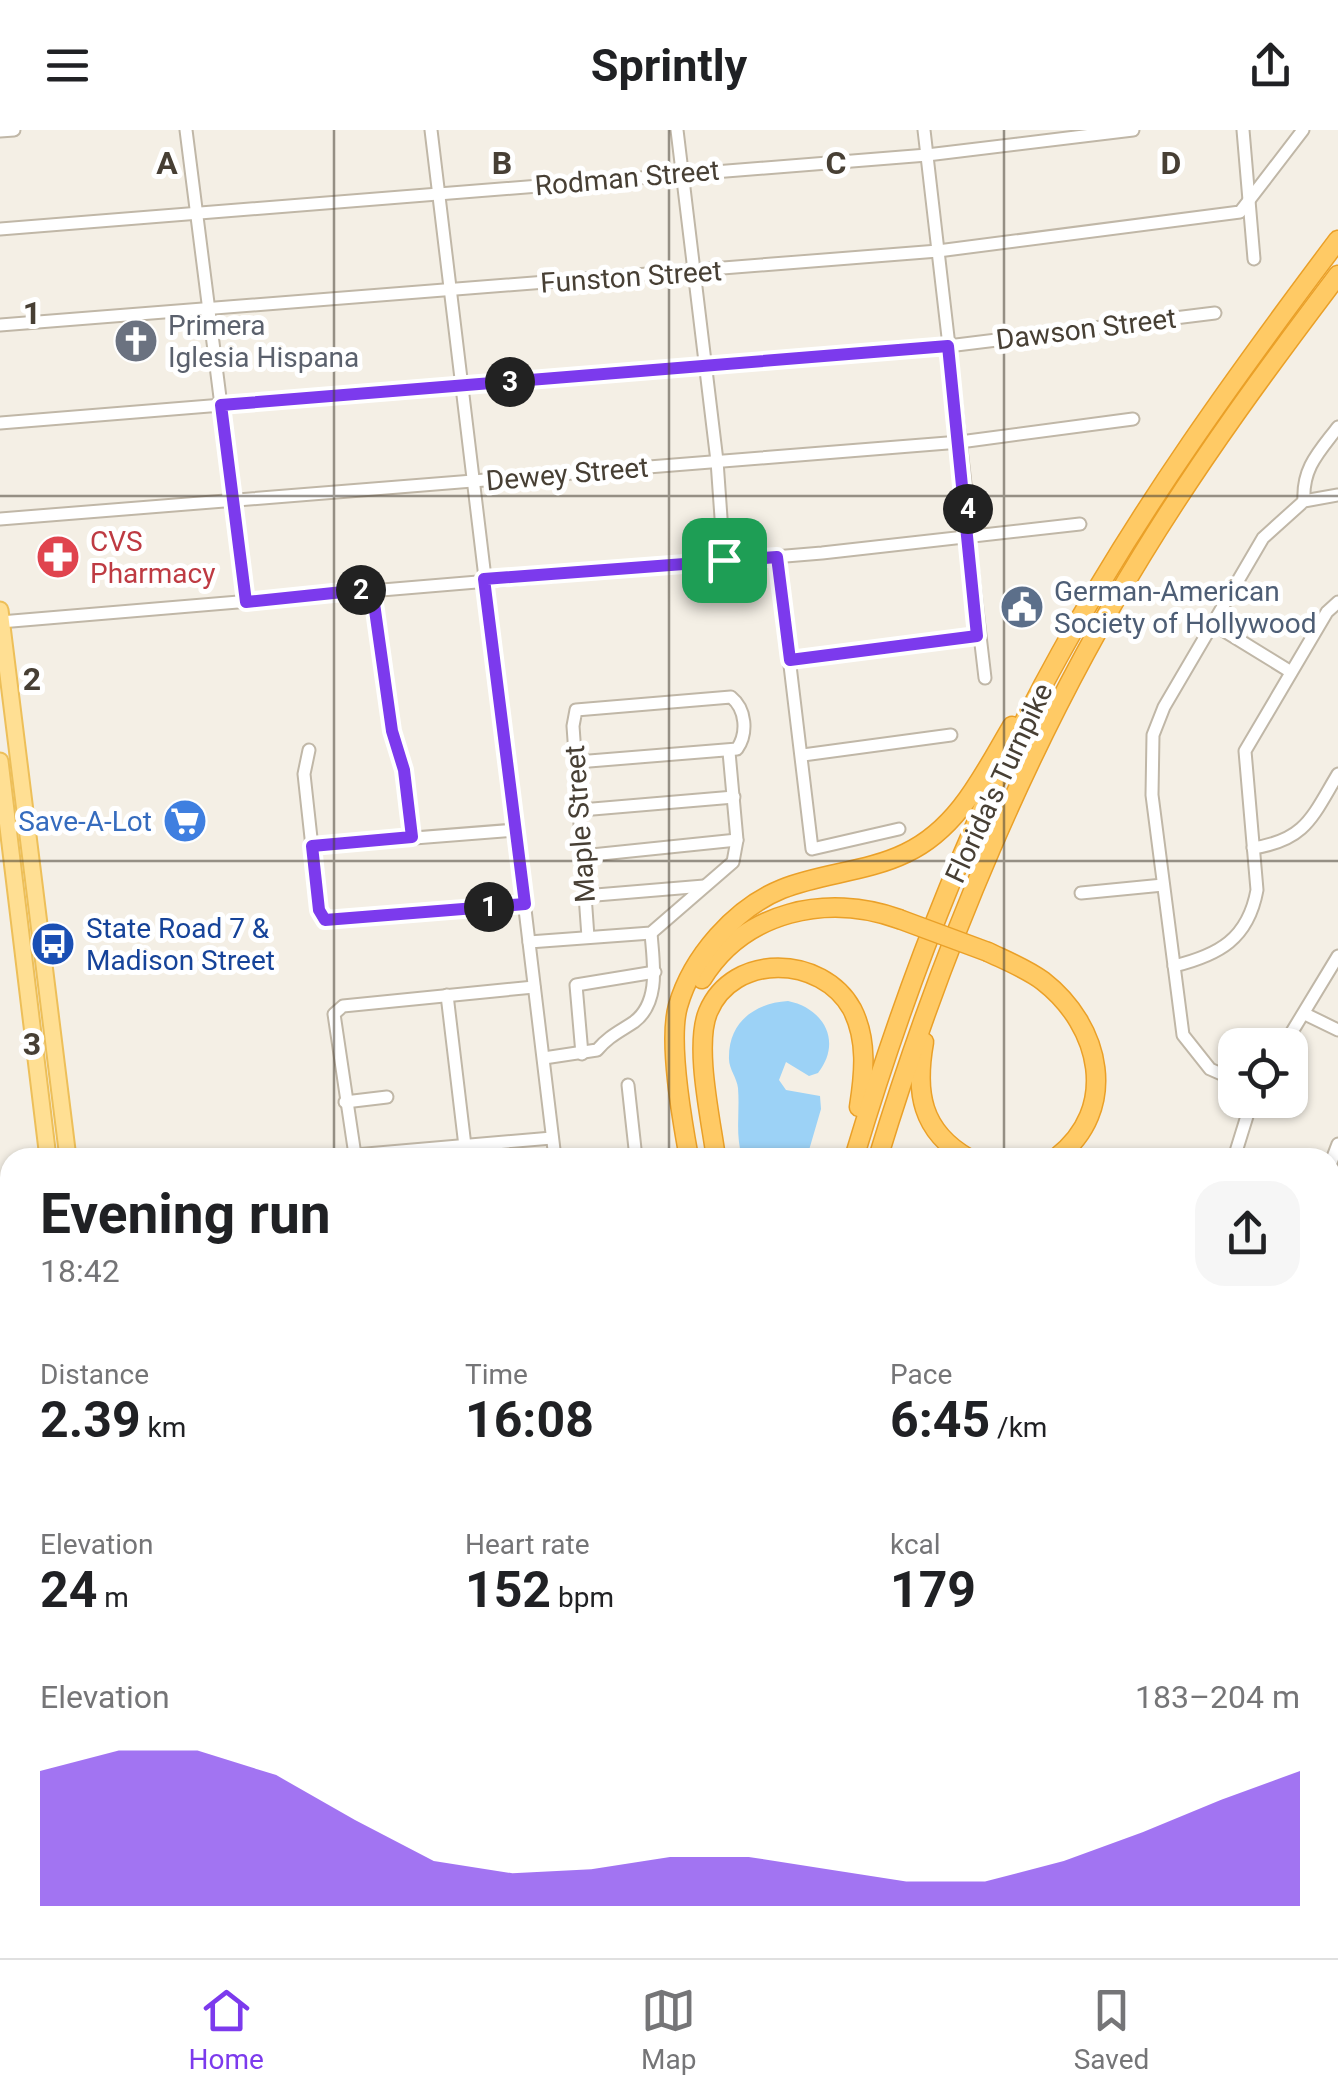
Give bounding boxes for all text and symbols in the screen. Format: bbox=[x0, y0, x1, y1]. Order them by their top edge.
icon: menu bbox=[40, 38, 95, 93]
icon: share bbox=[1243, 38, 1298, 93]
text: Sprintly bbox=[591, 39, 747, 92]
text: A bbox=[156, 144, 178, 182]
text: B bbox=[492, 144, 512, 182]
text: C bbox=[826, 144, 846, 182]
text: D bbox=[1161, 144, 1181, 182]
street label: Rodman Street bbox=[533, 153, 721, 203]
street label: Funston Street bbox=[539, 254, 723, 300]
text: 1 bbox=[23, 294, 41, 332]
street label: Dawson Street bbox=[994, 302, 1178, 356]
place label: Primera Iglesia Hispana bbox=[168, 309, 359, 374]
church icon: Primera Iglesia Hispana bbox=[113, 318, 159, 364]
pin: 3 bbox=[485, 357, 535, 407]
text: 3 bbox=[502, 365, 518, 398]
street label: Dewey Street bbox=[484, 450, 650, 498]
pin: 4 bbox=[943, 484, 993, 534]
text: 4 bbox=[960, 492, 976, 525]
pin bbox=[682, 518, 767, 603]
place label: CVS Pharmacy bbox=[90, 525, 216, 590]
icon: arrive bbox=[697, 533, 752, 588]
pharmacy icon: CVS Pharmacy bbox=[35, 534, 81, 580]
pin: 2 bbox=[336, 565, 386, 615]
text: 2 bbox=[353, 573, 369, 606]
place label: German-American Society of Hollywood bbox=[1054, 575, 1317, 640]
public building icon: German-American Society of Hollywood bbox=[999, 584, 1045, 630]
text: 2 bbox=[23, 660, 41, 698]
street label: Florida's Turnpike bbox=[938, 678, 1060, 888]
street label: Maple Street bbox=[558, 744, 602, 904]
supermarket icon: Save-A-Lot bbox=[162, 798, 208, 844]
place label: Save-A-Lot bbox=[18, 805, 152, 838]
pin: 1 bbox=[464, 882, 514, 932]
text: 1 bbox=[481, 890, 497, 923]
place label: State Road 7 & Madison Street bbox=[86, 912, 275, 977]
bus stop icon: State Road 7 & Madison Street bbox=[30, 921, 76, 967]
text: 3 bbox=[23, 1025, 41, 1063]
map controls bbox=[1218, 1028, 1308, 1118]
button: locate bbox=[1218, 1028, 1308, 1118]
button: share bbox=[1195, 1181, 1300, 1286]
text: Evening run bbox=[40, 1182, 331, 1246]
text: 18:42 bbox=[40, 1252, 120, 1290]
text: Distance bbox=[40, 1358, 149, 1391]
text: Time bbox=[465, 1358, 528, 1391]
text: Pace bbox=[890, 1358, 952, 1391]
text: 2.39 bbox=[40, 1391, 141, 1449]
text: 16:08 bbox=[465, 1391, 594, 1449]
text: 6:45 bbox=[890, 1391, 990, 1449]
text: km bbox=[141, 1411, 186, 1444]
text: /km bbox=[990, 1411, 1047, 1444]
text: Elevation bbox=[40, 1528, 153, 1561]
text: Heart rate bbox=[465, 1528, 590, 1561]
text: kcal bbox=[890, 1528, 941, 1561]
text: 24 bbox=[40, 1561, 97, 1619]
text: 152 bbox=[465, 1561, 551, 1619]
text: 179 bbox=[890, 1561, 976, 1619]
text: m bbox=[97, 1581, 129, 1614]
text: bpm bbox=[551, 1581, 614, 1614]
text: Elevation bbox=[40, 1678, 170, 1716]
text: 183–204 m bbox=[1135, 1678, 1300, 1716]
tab: Home bbox=[189, 1983, 264, 2076]
tab: Map bbox=[641, 1983, 697, 2076]
tab: Saved bbox=[1074, 1983, 1149, 2076]

